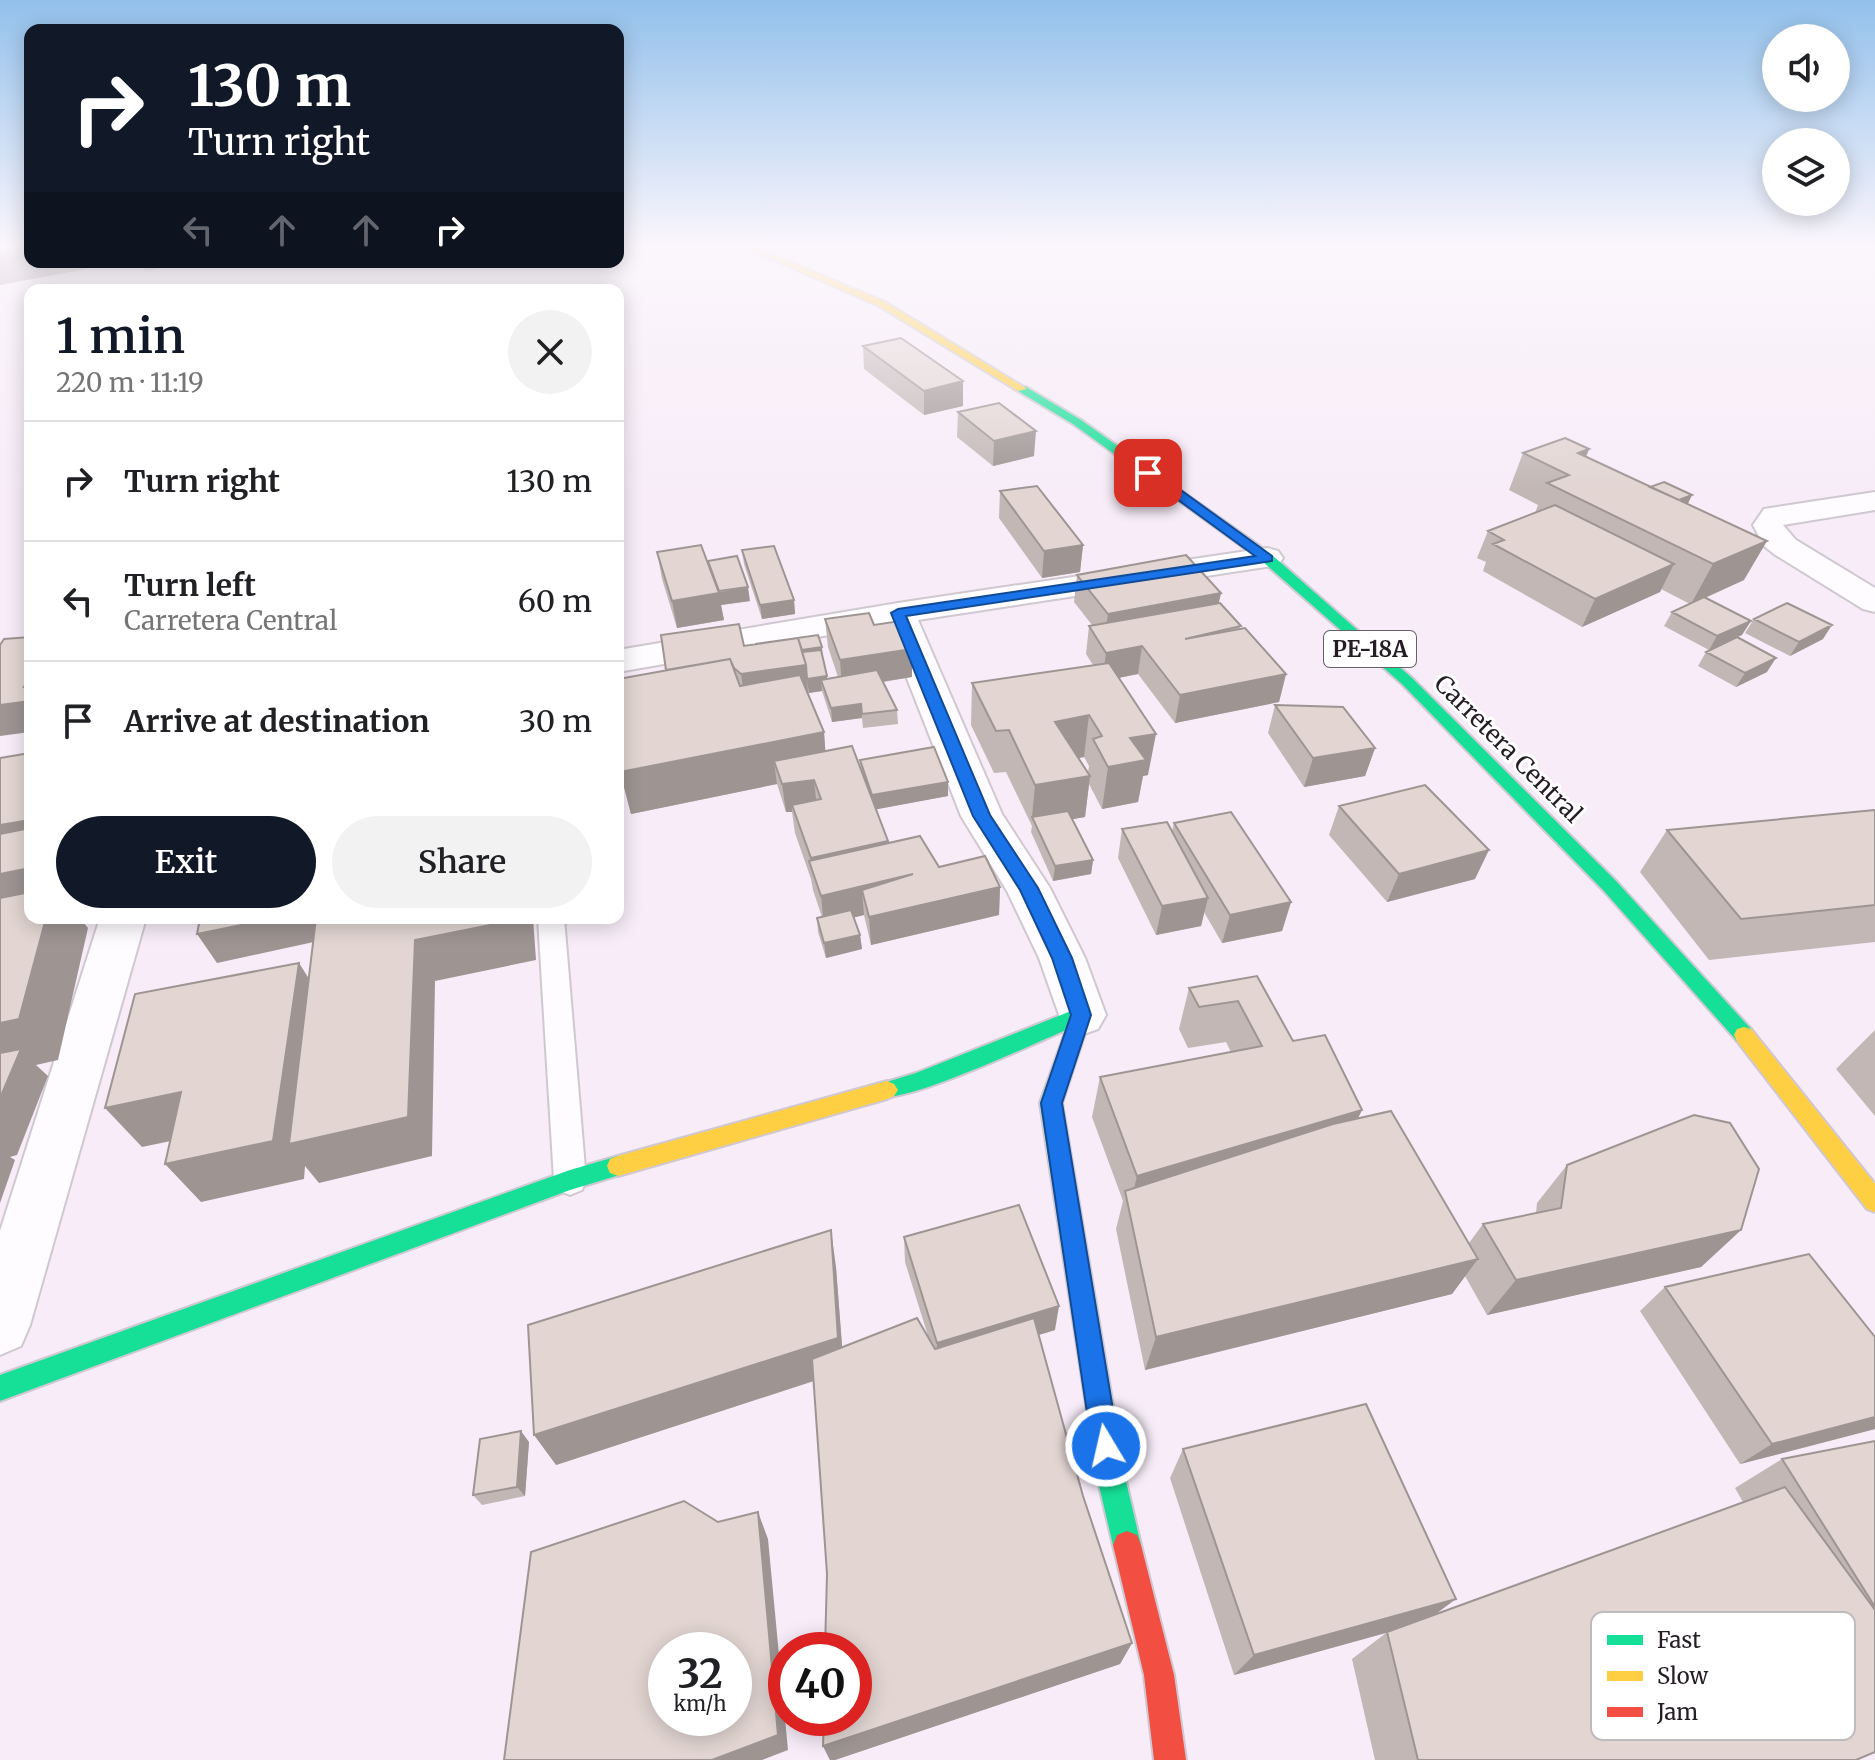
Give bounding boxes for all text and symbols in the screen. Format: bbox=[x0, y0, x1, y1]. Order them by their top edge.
map controls bbox=[1762, 24, 1850, 216]
button: sound bbox=[1762, 24, 1850, 112]
text: 130 m bbox=[188, 51, 351, 121]
icon: right bbox=[56, 56, 160, 160]
text: Turn right bbox=[188, 120, 370, 165]
button: layers bbox=[1762, 128, 1850, 216]
icon: left bbox=[176, 208, 220, 252]
icon: ahead bbox=[260, 208, 304, 252]
icon: ahead bbox=[344, 208, 388, 252]
icon: right bbox=[428, 208, 472, 252]
text: 1 min bbox=[56, 306, 185, 366]
button: close bbox=[508, 310, 592, 394]
text: 220 m · 11:19 bbox=[56, 366, 204, 399]
pin bbox=[1114, 439, 1182, 507]
icon: arrive bbox=[1126, 451, 1170, 495]
icon: right bbox=[56, 459, 100, 503]
text: Turn right bbox=[124, 462, 280, 500]
text: 130 m bbox=[506, 462, 592, 500]
text: Turn left bbox=[124, 566, 256, 604]
icon: left bbox=[56, 579, 100, 623]
text: 60 m bbox=[518, 582, 592, 620]
text: Carretera Central bbox=[124, 604, 337, 637]
road number: PE-18A bbox=[1324, 631, 1416, 667]
street label: Carretera Central bbox=[1428, 668, 1589, 829]
icon: arrive bbox=[56, 699, 100, 743]
text: Arrive at destination bbox=[124, 702, 430, 740]
text: 30 m bbox=[519, 702, 592, 740]
button: Exit bbox=[56, 816, 316, 908]
button: Share bbox=[332, 816, 592, 908]
position arrow bbox=[1064, 1404, 1148, 1488]
legend bbox=[1591, 1612, 1855, 1740]
text: Fast bbox=[1657, 1626, 1701, 1654]
speed limit sign: 40 bbox=[768, 1632, 872, 1736]
text: 32 bbox=[677, 1649, 723, 1699]
text: Slow bbox=[1657, 1662, 1708, 1690]
text: km/h bbox=[674, 1691, 726, 1716]
text: Jam bbox=[1656, 1698, 1698, 1726]

